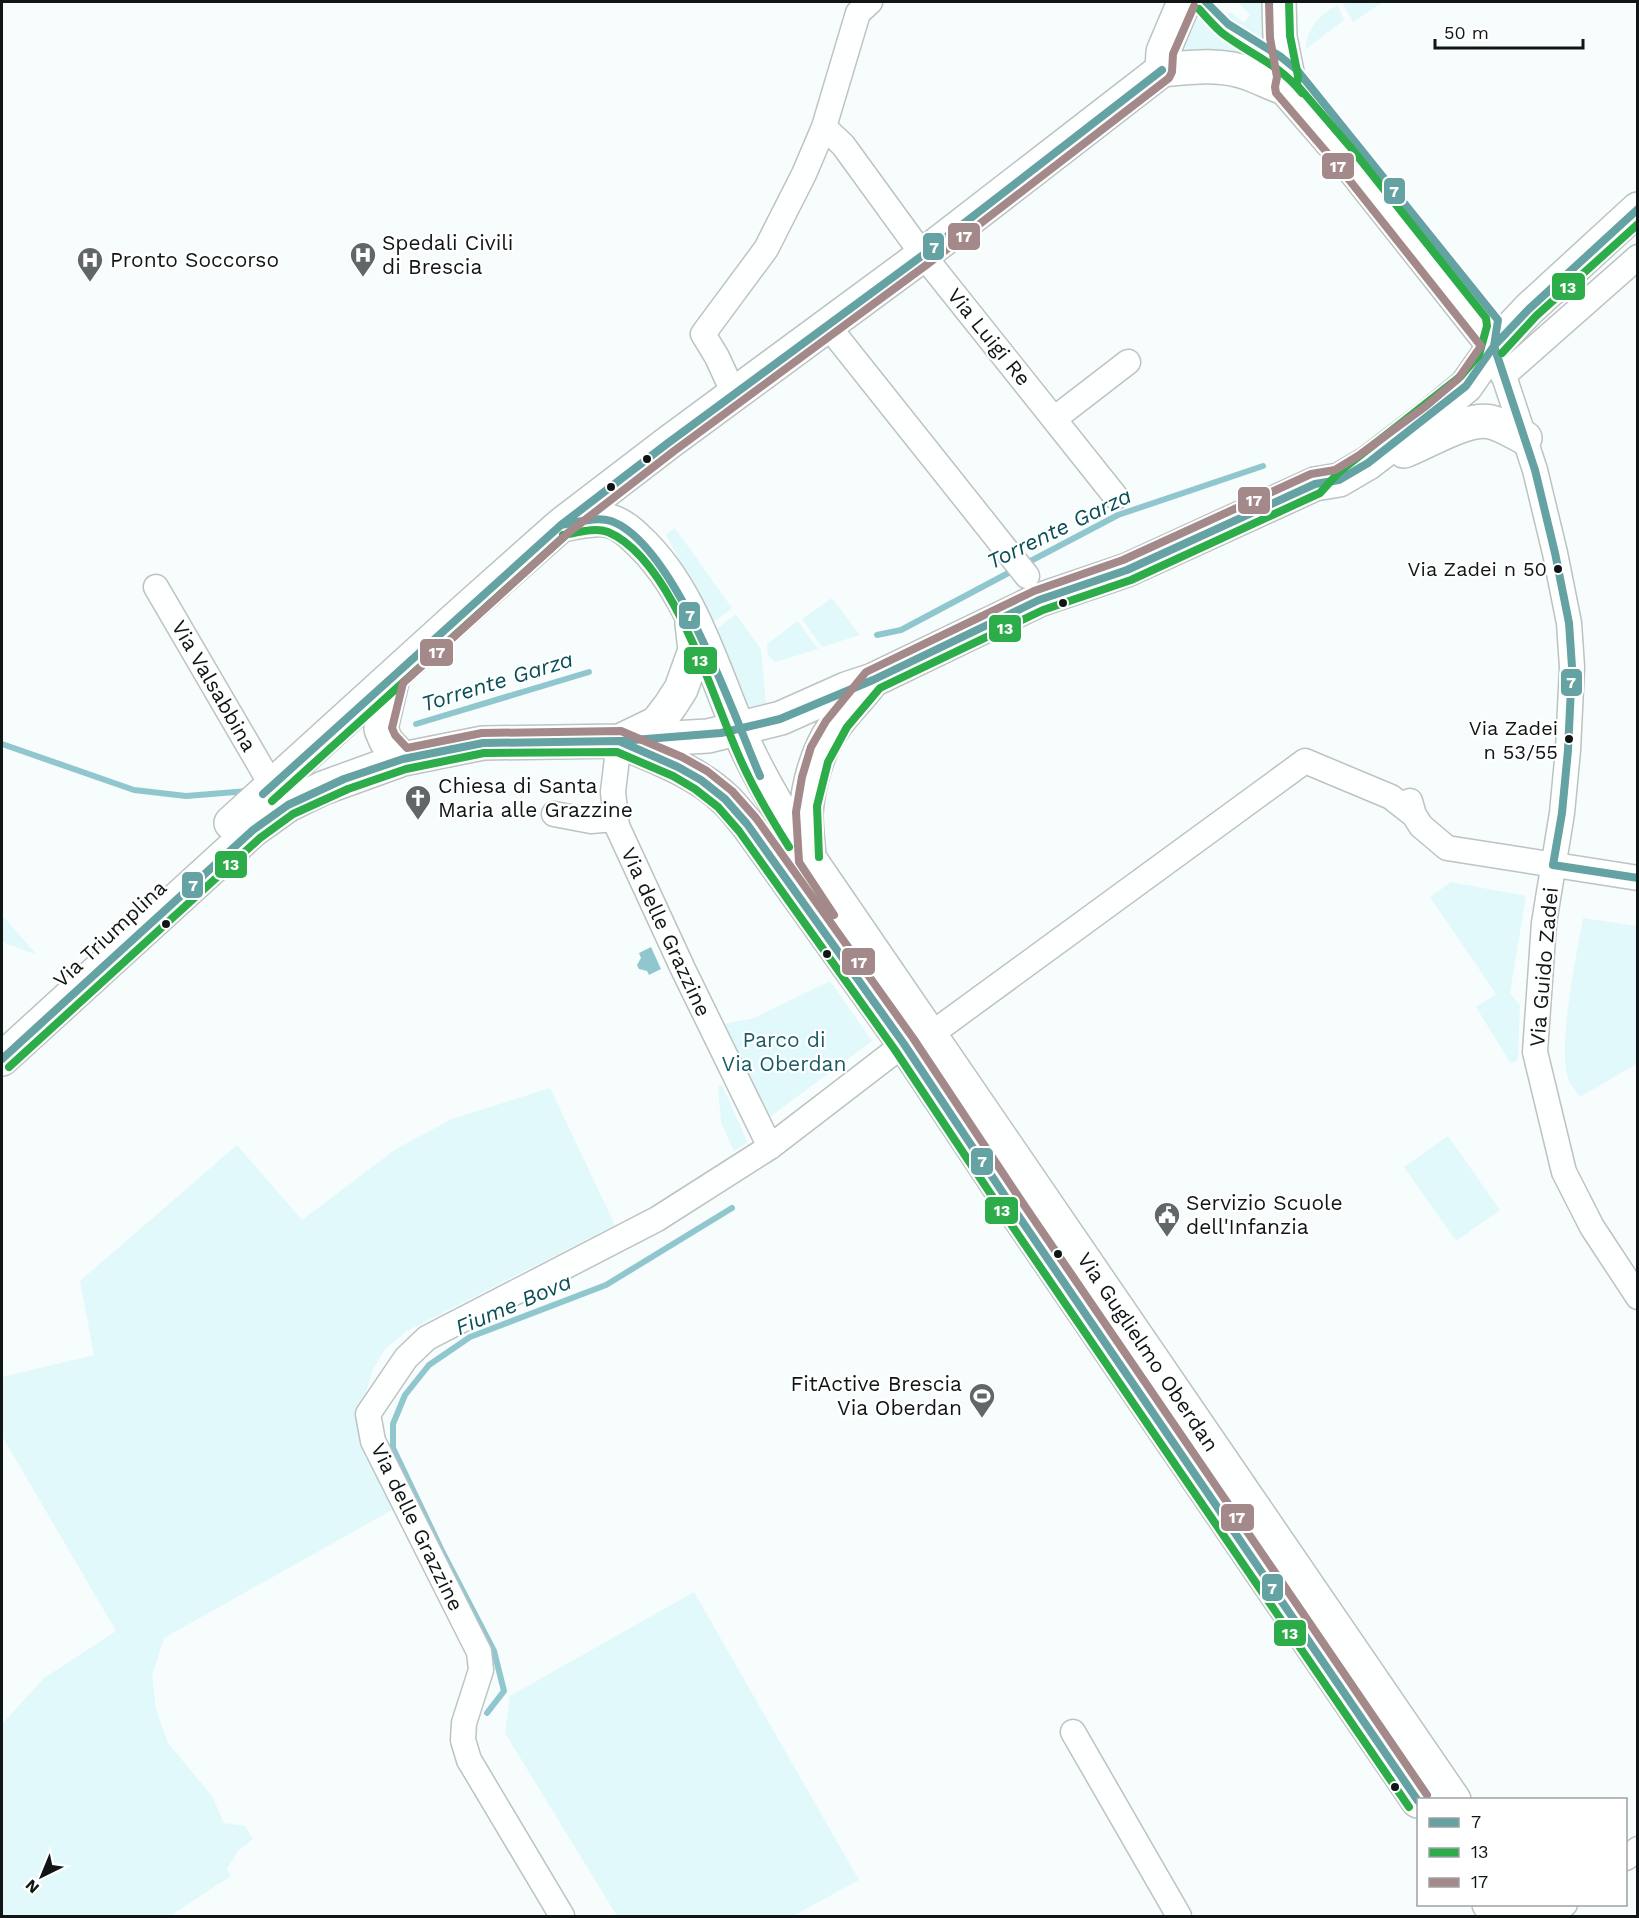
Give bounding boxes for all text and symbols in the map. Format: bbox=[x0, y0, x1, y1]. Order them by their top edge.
scale bar bbox=[1435, 12, 1584, 50]
text: 50 m bbox=[1444, 22, 1489, 43]
line badge: 17 bbox=[1321, 152, 1355, 180]
text: 17 bbox=[1330, 157, 1347, 176]
line badge: 7 bbox=[1383, 177, 1406, 205]
text: 7 bbox=[1389, 182, 1399, 201]
line badge: 17 bbox=[947, 222, 981, 251]
text: 17 bbox=[956, 227, 973, 246]
place label: Spedali Civili di Brescia bbox=[382, 230, 513, 279]
line badge: 7 bbox=[922, 232, 945, 261]
text: 7 bbox=[929, 238, 939, 257]
hospital icon: Spedali Civili di Brescia bbox=[348, 240, 378, 278]
hospital icon: Pronto Soccorso bbox=[75, 245, 105, 283]
place label: Pronto Soccorso bbox=[110, 247, 279, 272]
line badge: 13 bbox=[1551, 272, 1586, 301]
text: 13 bbox=[1560, 278, 1576, 297]
street label: Via Luigi Re bbox=[942, 283, 1036, 391]
unlabelled marker bbox=[641, 453, 653, 465]
unlabelled marker bbox=[605, 481, 617, 493]
water label: Torrente Garza bbox=[983, 483, 1135, 574]
line badge: 17 bbox=[1237, 486, 1271, 515]
text: 17 bbox=[1246, 491, 1263, 510]
place label: Via Zadei n 50 bbox=[1408, 557, 1547, 581]
marker: Via Zadei n 50 bbox=[1552, 563, 1564, 575]
unlabelled marker bbox=[1057, 597, 1069, 609]
line badge: 7 bbox=[678, 601, 701, 630]
text: 7 bbox=[685, 606, 695, 625]
line badge: 13 bbox=[988, 614, 1022, 643]
street label: Via Valsabbina bbox=[167, 616, 262, 756]
text: 13 bbox=[997, 619, 1013, 638]
line badge: 17 bbox=[419, 638, 454, 667]
text: 17 bbox=[429, 643, 446, 662]
line badge: 13 bbox=[683, 646, 718, 675]
water label: Torrente Garza bbox=[418, 647, 576, 716]
text: 13 bbox=[692, 651, 708, 670]
line badge: 7 bbox=[1560, 668, 1583, 697]
text: 7 bbox=[1566, 673, 1576, 692]
place label: Via Zadei n 53/55 bbox=[1469, 716, 1558, 764]
marker: Via Zadei n 53/55 bbox=[1563, 733, 1575, 745]
place label: Chiesa di Santa Maria alle Grazzine bbox=[438, 773, 633, 822]
church icon: Chiesa di Santa Maria alle Grazzine bbox=[403, 783, 433, 821]
street label: Via delle Grazzine bbox=[616, 843, 717, 1020]
line badge: 13 bbox=[214, 850, 248, 879]
text: 13 bbox=[223, 855, 239, 874]
line badge: 7 bbox=[181, 871, 204, 899]
street label: Via Triumplina bbox=[48, 875, 172, 992]
text: 7 bbox=[188, 876, 198, 895]
street label: Via Guido Zadei bbox=[1524, 886, 1563, 1048]
unlabelled marker bbox=[160, 918, 172, 930]
line badge: 17 bbox=[841, 947, 876, 976]
unlabelled marker bbox=[821, 948, 833, 960]
text: 17 bbox=[851, 953, 868, 972]
park label: Parco di Via Oberdan bbox=[722, 1027, 846, 1076]
line badge: 7 bbox=[970, 1147, 994, 1176]
text: 7 bbox=[977, 1152, 987, 1171]
place label: Servizio Scuole dell'Infanzia bbox=[1186, 1190, 1343, 1239]
line badge: 13 bbox=[984, 1196, 1019, 1225]
public building icon: Servizio Scuole dell'Infanzia bbox=[1152, 1200, 1182, 1238]
text: 13 bbox=[994, 1201, 1010, 1220]
street label: Via Guglielmo Oberdan bbox=[1072, 1247, 1224, 1456]
unlabelled marker bbox=[1052, 1248, 1064, 1260]
water label: Fiume Bova bbox=[451, 1269, 575, 1340]
place label: FitActive Brescia Via Oberdan bbox=[790, 1371, 962, 1420]
sports icon: FitActive Brescia Via Oberdan bbox=[967, 1381, 997, 1419]
street label: Via delle Grazzine bbox=[366, 1439, 469, 1615]
line badge: 17 bbox=[1220, 1503, 1255, 1532]
text: 17 bbox=[1229, 1508, 1246, 1527]
line badge: 7 bbox=[1261, 1573, 1284, 1602]
text: 7 bbox=[1267, 1579, 1277, 1598]
line badge: 13 bbox=[1273, 1619, 1307, 1647]
text: 13 bbox=[1282, 1624, 1298, 1643]
unlabelled marker bbox=[1389, 1781, 1401, 1793]
legend bbox=[1417, 1798, 1627, 1906]
text: 7 bbox=[1471, 1811, 1481, 1832]
text: 13 bbox=[1471, 1841, 1489, 1862]
north arrow bbox=[12, 1846, 72, 1906]
text: 17 bbox=[1471, 1871, 1488, 1892]
text: N bbox=[21, 1876, 43, 1898]

